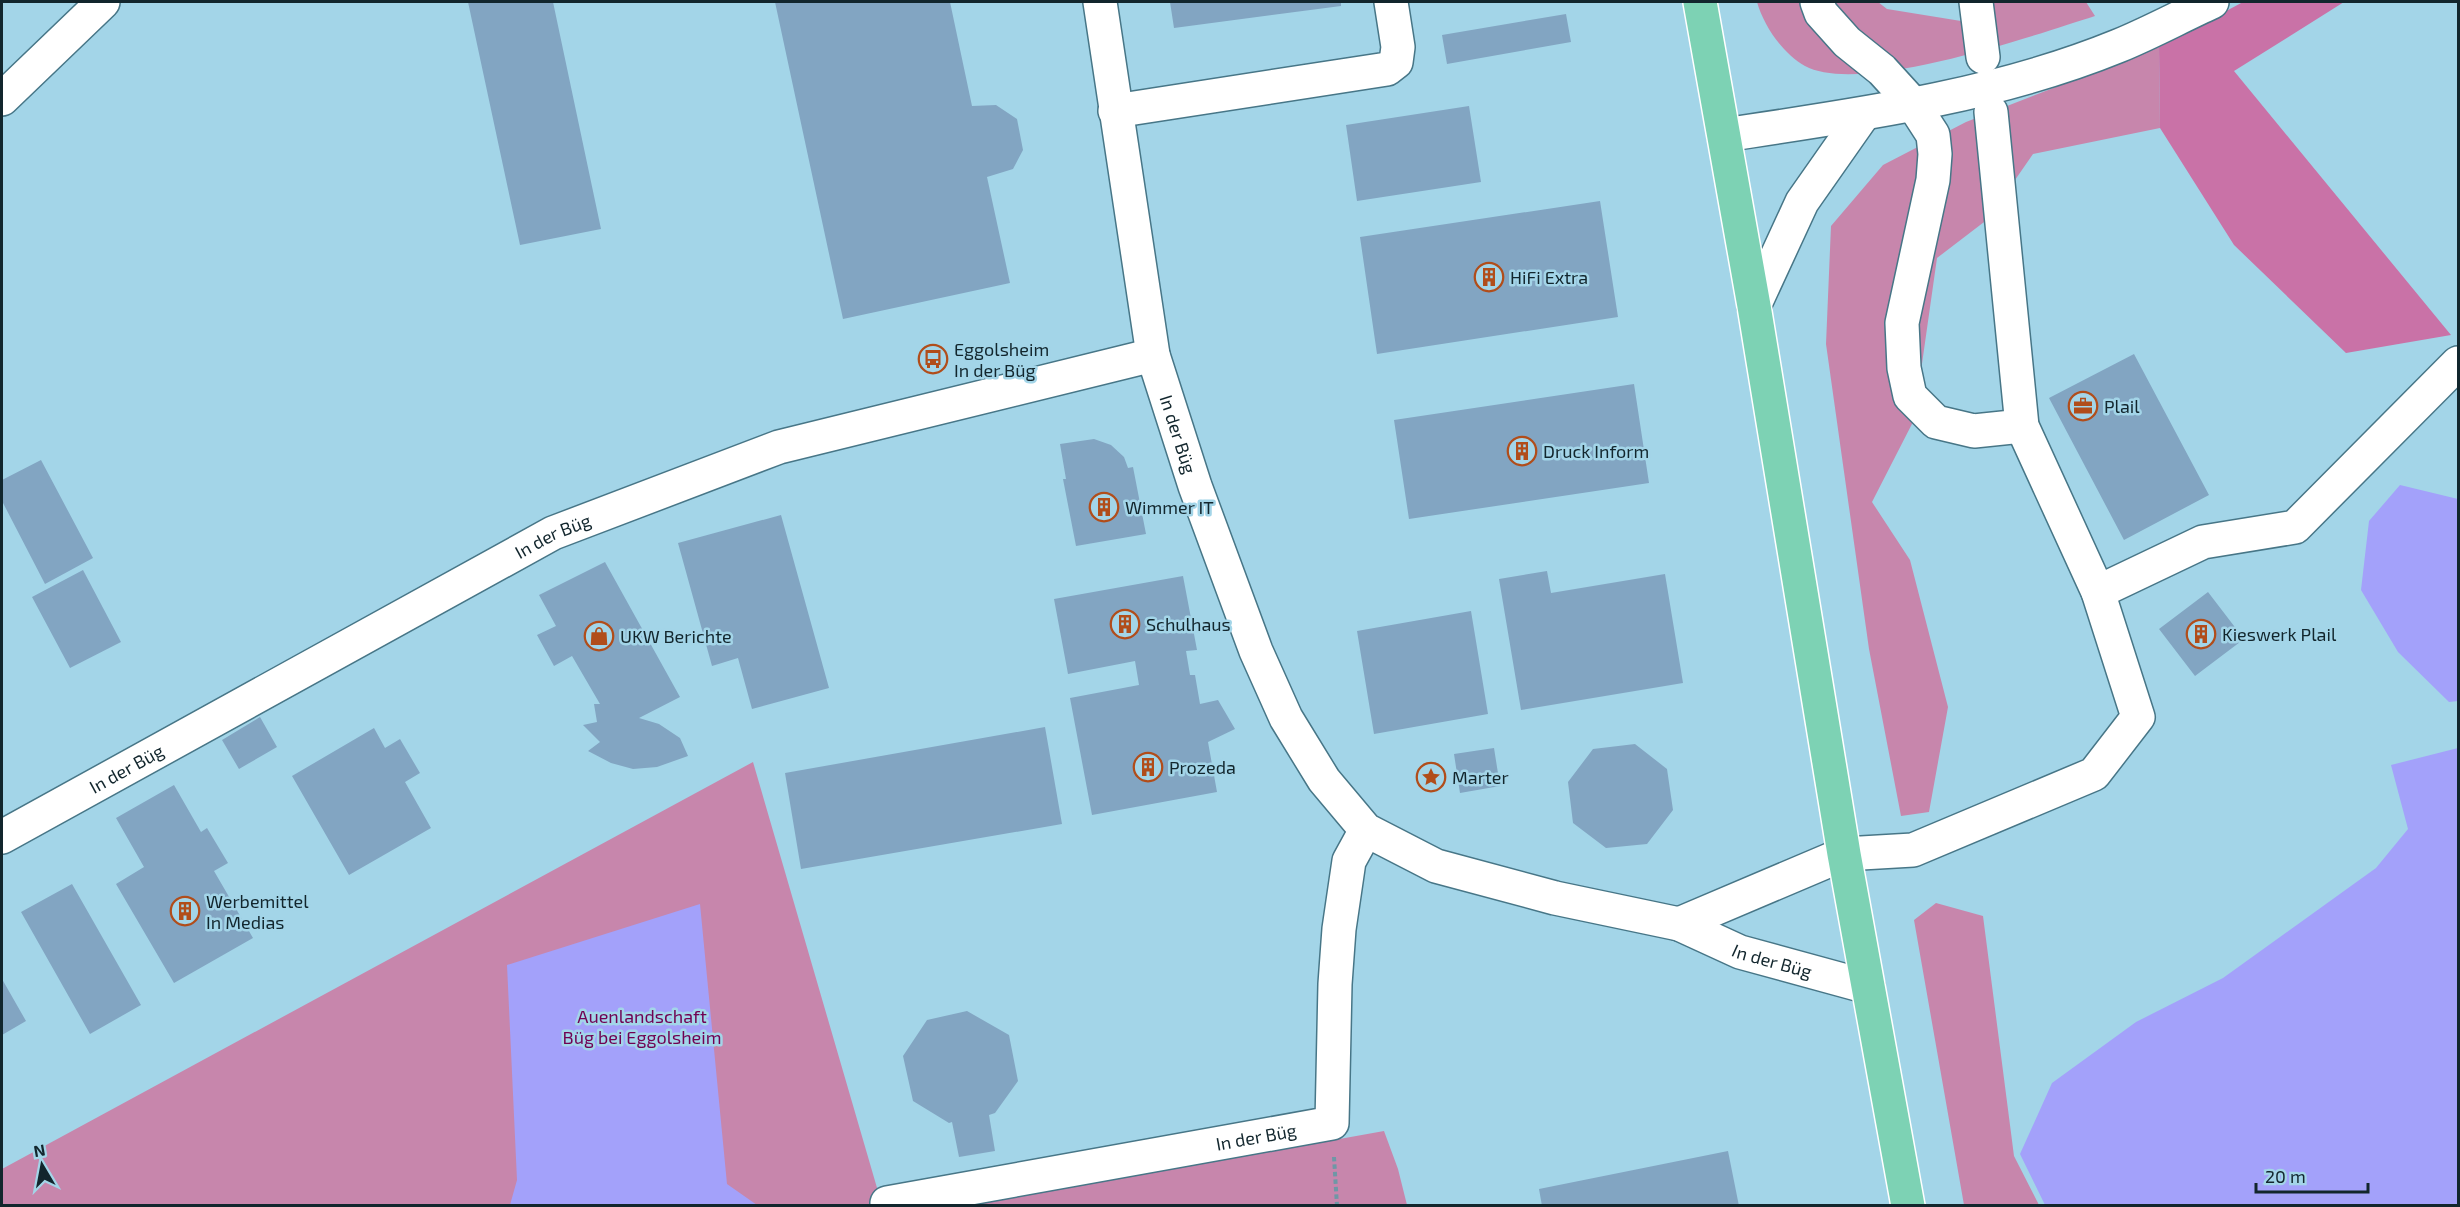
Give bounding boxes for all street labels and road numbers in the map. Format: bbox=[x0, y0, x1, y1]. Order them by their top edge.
street label: In der Büg bbox=[1155, 392, 1201, 476]
street label: In der Büg bbox=[511, 509, 594, 563]
street label: In der Büg bbox=[85, 739, 167, 798]
street label: In der Büg bbox=[1729, 939, 1814, 982]
street label: In der Büg bbox=[1214, 1119, 1298, 1155]

